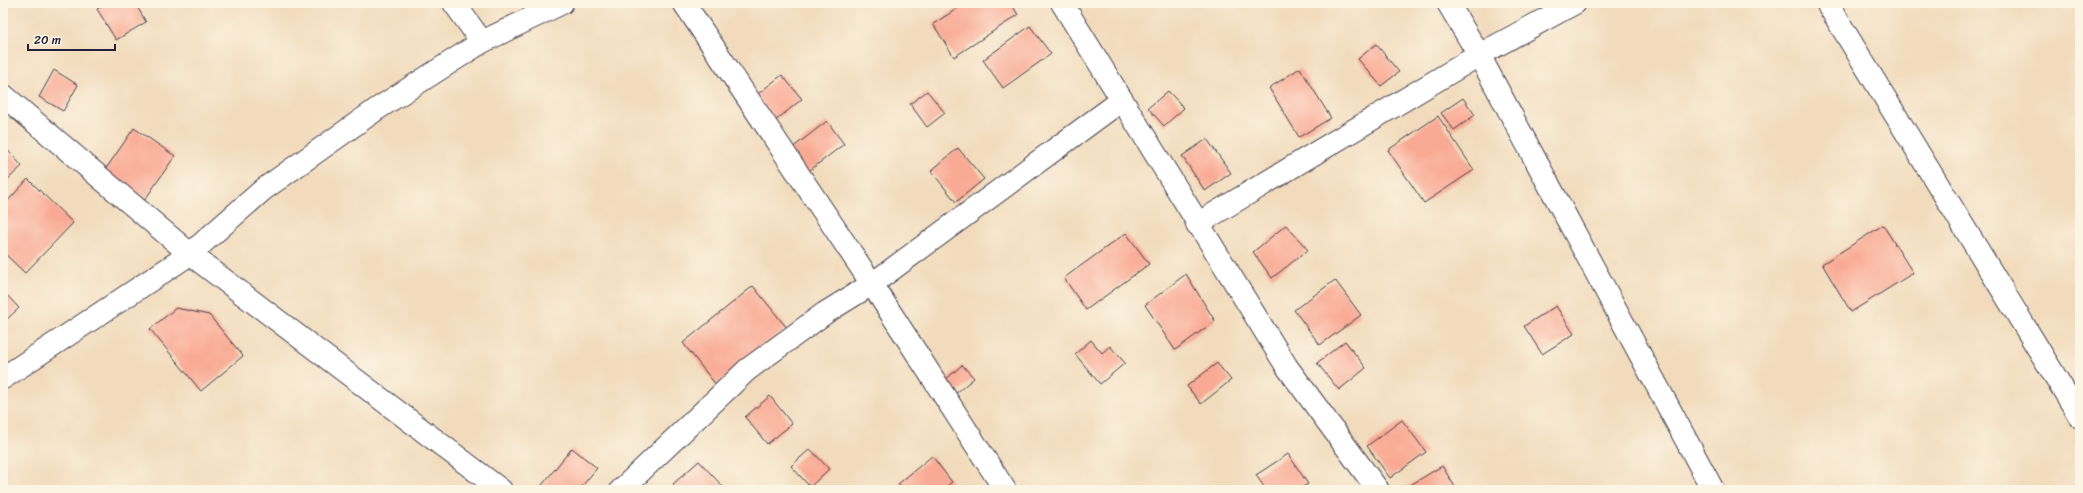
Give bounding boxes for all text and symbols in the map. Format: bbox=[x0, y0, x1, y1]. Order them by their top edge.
scale bar bbox=[28, 26, 115, 52]
text: 20 m bbox=[34, 29, 61, 51]

